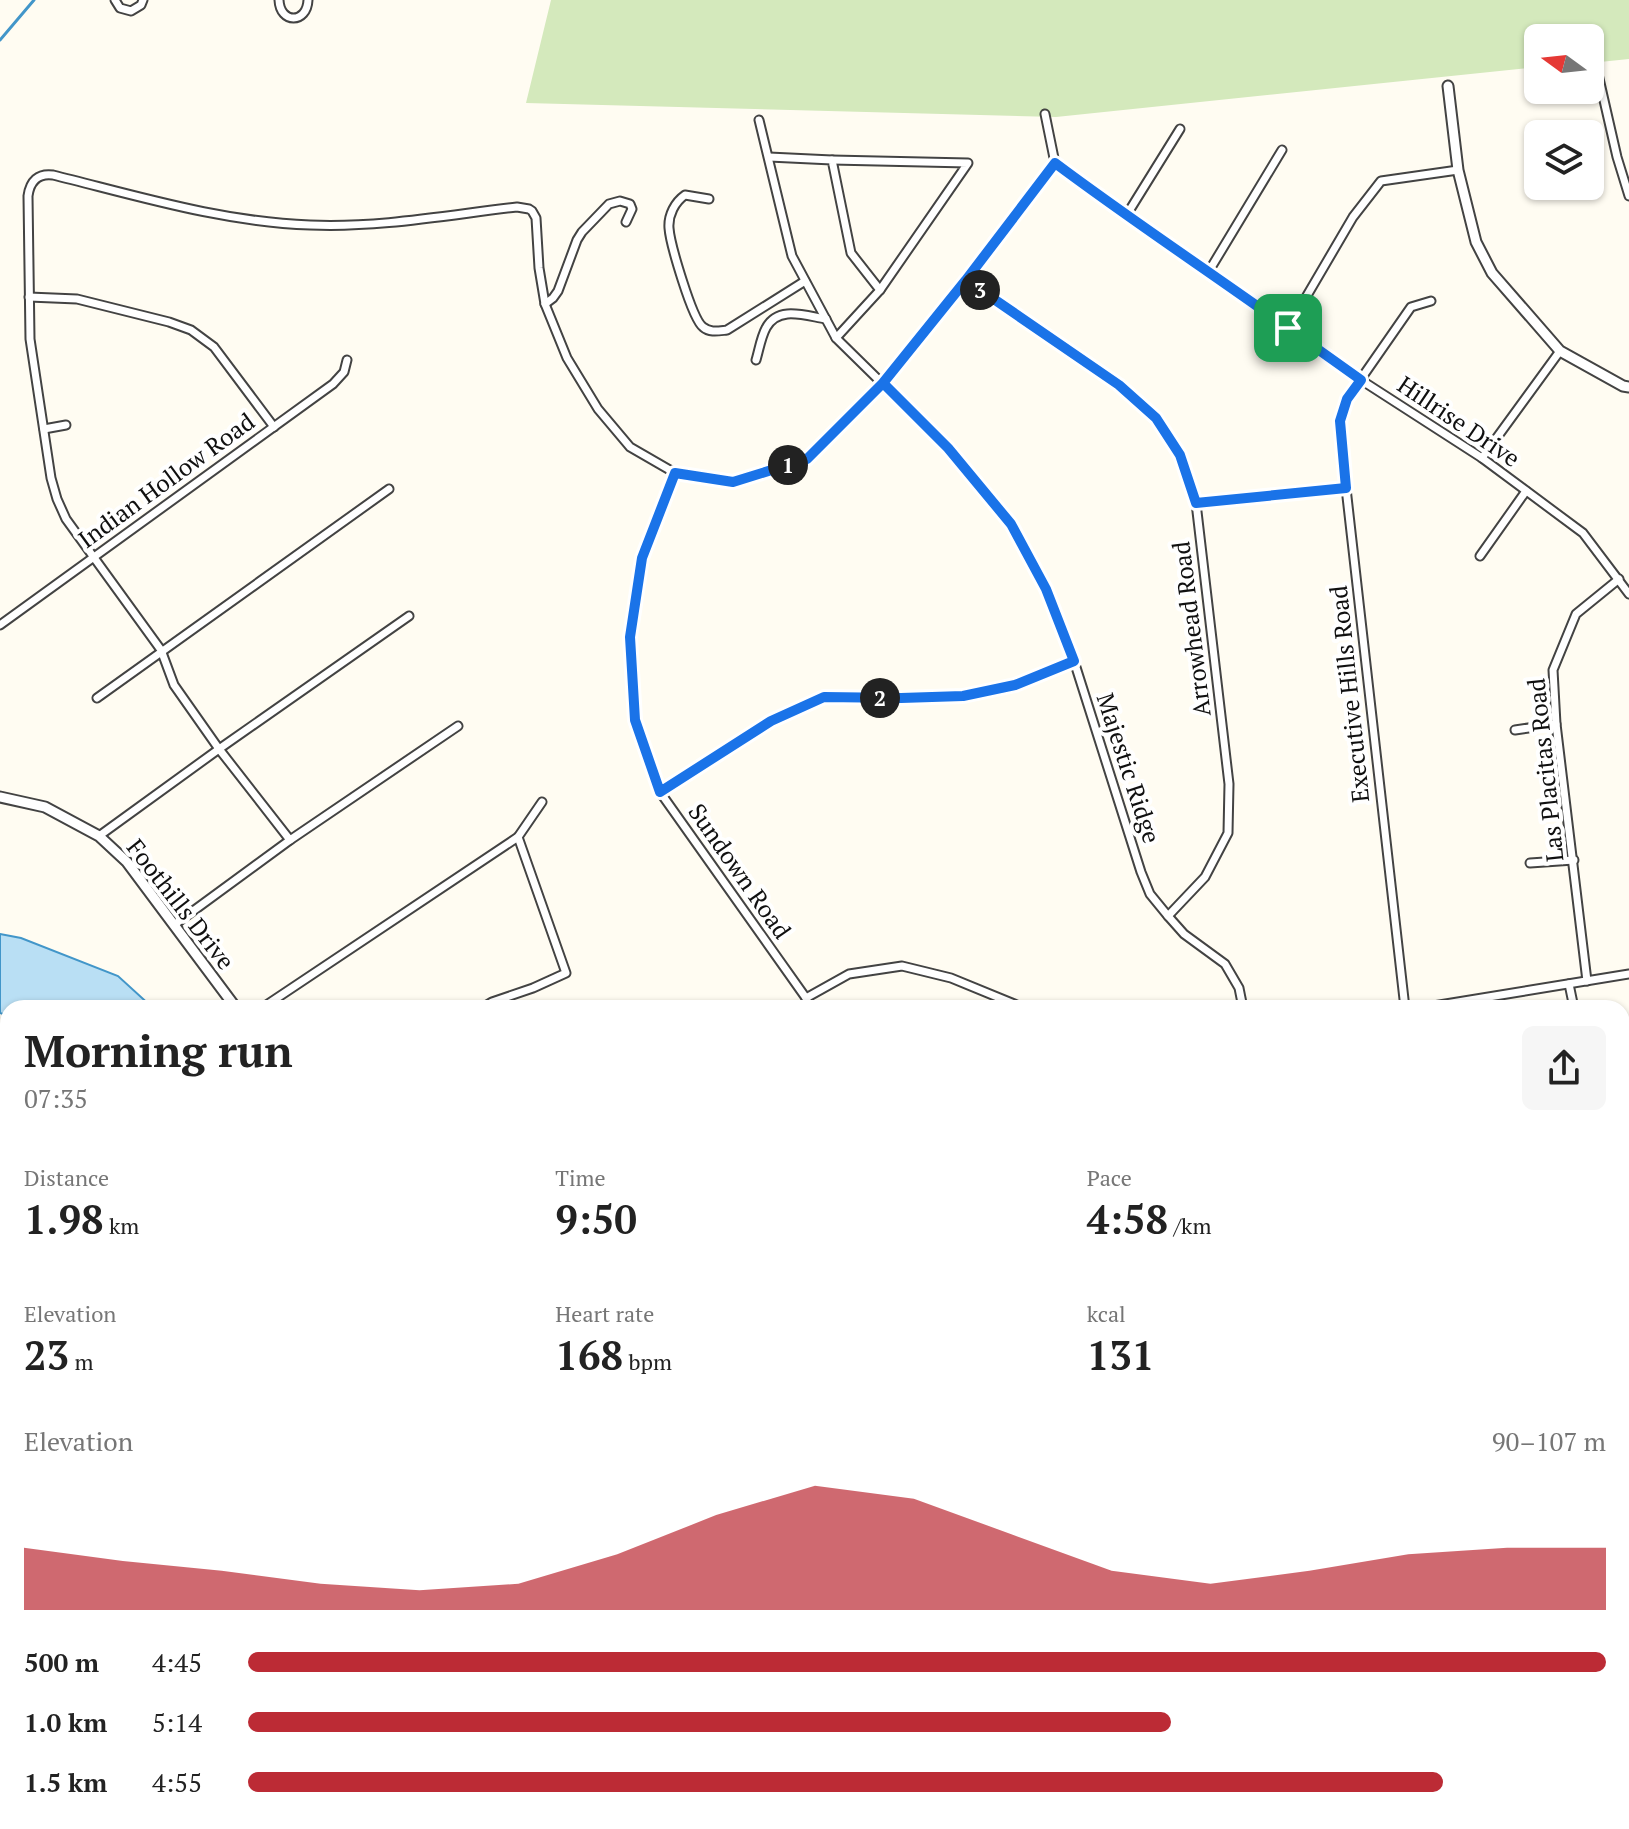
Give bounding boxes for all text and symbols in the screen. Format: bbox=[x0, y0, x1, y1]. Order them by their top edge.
north arrow bbox=[1524, 24, 1604, 104]
map controls bbox=[1524, 24, 1604, 200]
button: layers bbox=[1524, 120, 1604, 200]
pin: 3 bbox=[960, 270, 1000, 310]
text: 3 bbox=[974, 275, 986, 304]
pin bbox=[1254, 294, 1322, 362]
icon: arrive bbox=[1266, 306, 1310, 350]
street label: Hillrise Drive bbox=[1392, 368, 1526, 474]
street label: Indian Hollow Road bbox=[71, 405, 261, 555]
pin: 1 bbox=[768, 445, 808, 485]
text: 1 bbox=[782, 450, 794, 479]
street label: Arrowhead Road bbox=[1164, 540, 1218, 718]
street label: Executive Hills Road bbox=[1322, 584, 1376, 804]
street label: Las Placitas Road bbox=[1519, 677, 1571, 863]
pin: 2 bbox=[860, 678, 900, 718]
text: 2 bbox=[874, 683, 886, 712]
street label: Majestic Ridge bbox=[1090, 689, 1168, 847]
street label: Sundown Road bbox=[681, 797, 799, 945]
street label: Foothills Drive bbox=[120, 832, 242, 976]
text: Morning run bbox=[24, 1021, 293, 1080]
button: share bbox=[1522, 1026, 1606, 1110]
text: 07:35 bbox=[24, 1081, 88, 1115]
text: Distance bbox=[24, 1163, 109, 1192]
text: Time bbox=[555, 1163, 606, 1192]
text: Pace bbox=[1087, 1163, 1132, 1192]
text: 1.98 bbox=[24, 1192, 104, 1245]
text: 9:50 bbox=[555, 1192, 637, 1245]
text: 4:58 bbox=[1087, 1192, 1168, 1245]
text: km bbox=[104, 1211, 139, 1240]
text: /km bbox=[1168, 1211, 1211, 1240]
text: Elevation bbox=[24, 1299, 116, 1328]
text: Heart rate bbox=[555, 1299, 654, 1328]
text: kcal bbox=[1087, 1299, 1126, 1328]
text: 23 bbox=[24, 1328, 69, 1381]
text: 168 bbox=[555, 1328, 623, 1381]
text: 131 bbox=[1087, 1328, 1154, 1381]
text: m bbox=[69, 1347, 94, 1376]
text: bpm bbox=[623, 1347, 672, 1376]
text: Elevation bbox=[24, 1424, 133, 1458]
text: 90–107 m bbox=[1492, 1424, 1606, 1458]
text: 500 m bbox=[24, 1645, 99, 1679]
text: 4:45 bbox=[152, 1645, 202, 1679]
text: 1.0 km bbox=[24, 1705, 107, 1739]
text: 5:14 bbox=[152, 1705, 202, 1739]
text: 1.5 km bbox=[24, 1765, 107, 1799]
text: 4:55 bbox=[152, 1765, 202, 1799]

